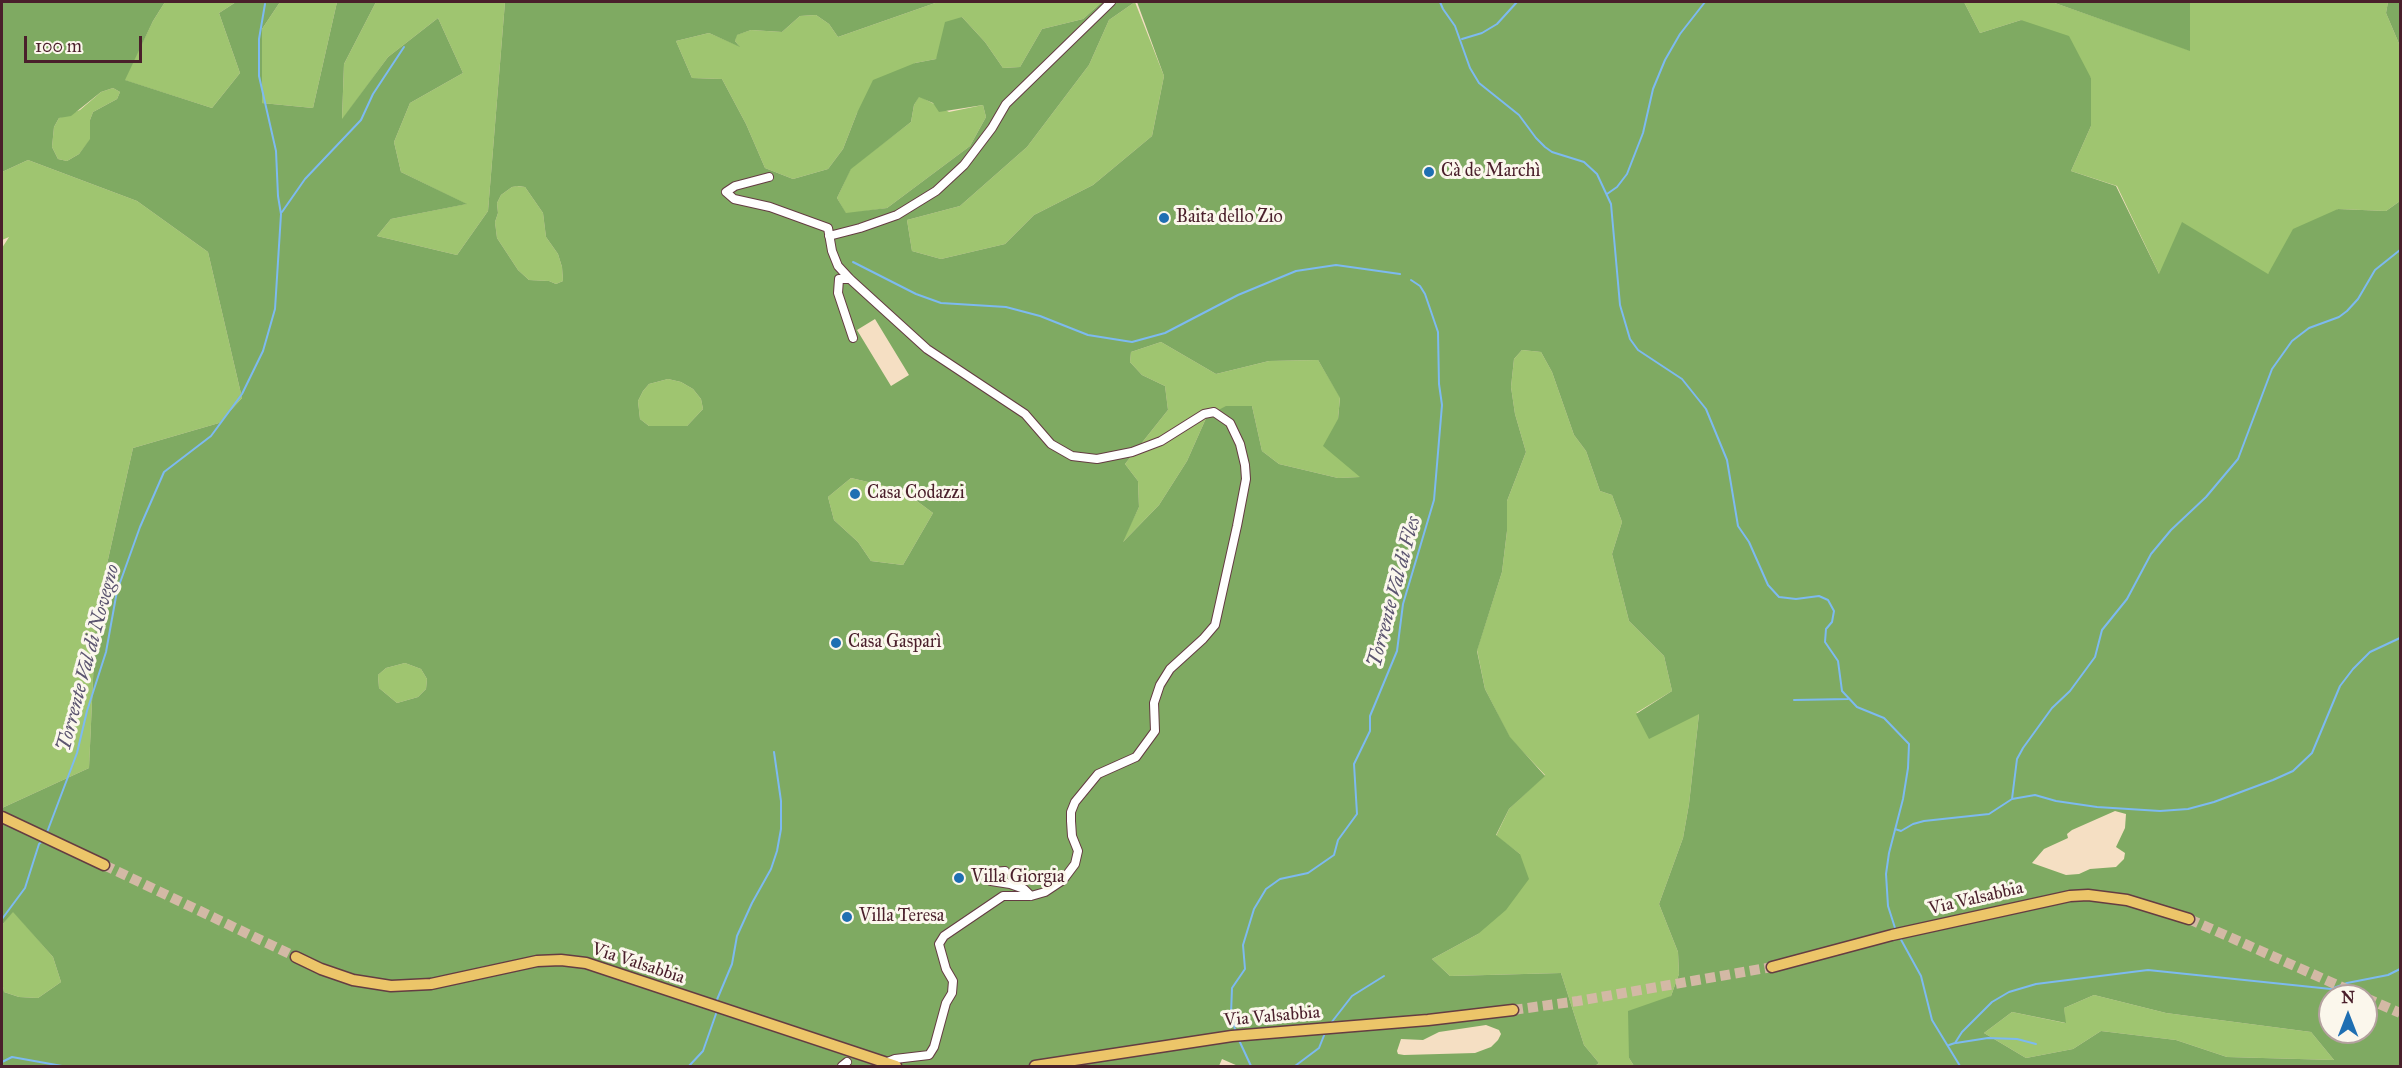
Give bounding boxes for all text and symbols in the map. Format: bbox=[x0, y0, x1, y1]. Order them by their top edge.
scale bar bbox=[27, 24, 146, 62]
text: 100 m bbox=[35, 35, 82, 57]
place label: Cà de Marchì bbox=[1441, 161, 1541, 183]
marker: Cà de Marchì bbox=[1422, 165, 1436, 179]
place label: Baita dello Zio bbox=[1176, 207, 1283, 229]
marker: Baita dello Zio bbox=[1157, 211, 1171, 225]
place label: Casa Codazzi bbox=[867, 483, 965, 505]
marker: Casa Codazzi bbox=[848, 487, 862, 501]
water label: Torrente Val di Fles bbox=[1363, 514, 1427, 670]
water label: Torrente Val di Novegno bbox=[53, 562, 125, 754]
place label: Casa Gasparì bbox=[848, 632, 942, 654]
marker: Casa Gasparì bbox=[829, 636, 843, 650]
place label: Villa Giorgia bbox=[971, 867, 1065, 889]
marker: Villa Giorgia bbox=[952, 871, 966, 885]
street label: Via Valsabbia bbox=[1926, 878, 2026, 920]
place label: Villa Teresa bbox=[859, 906, 944, 928]
marker: Villa Teresa bbox=[840, 910, 854, 924]
street label: Via Valsabbia bbox=[589, 939, 687, 989]
north arrow bbox=[2318, 984, 2378, 1044]
text: N bbox=[2341, 988, 2355, 1007]
street label: Via Valsabbia bbox=[1223, 1002, 1321, 1032]

